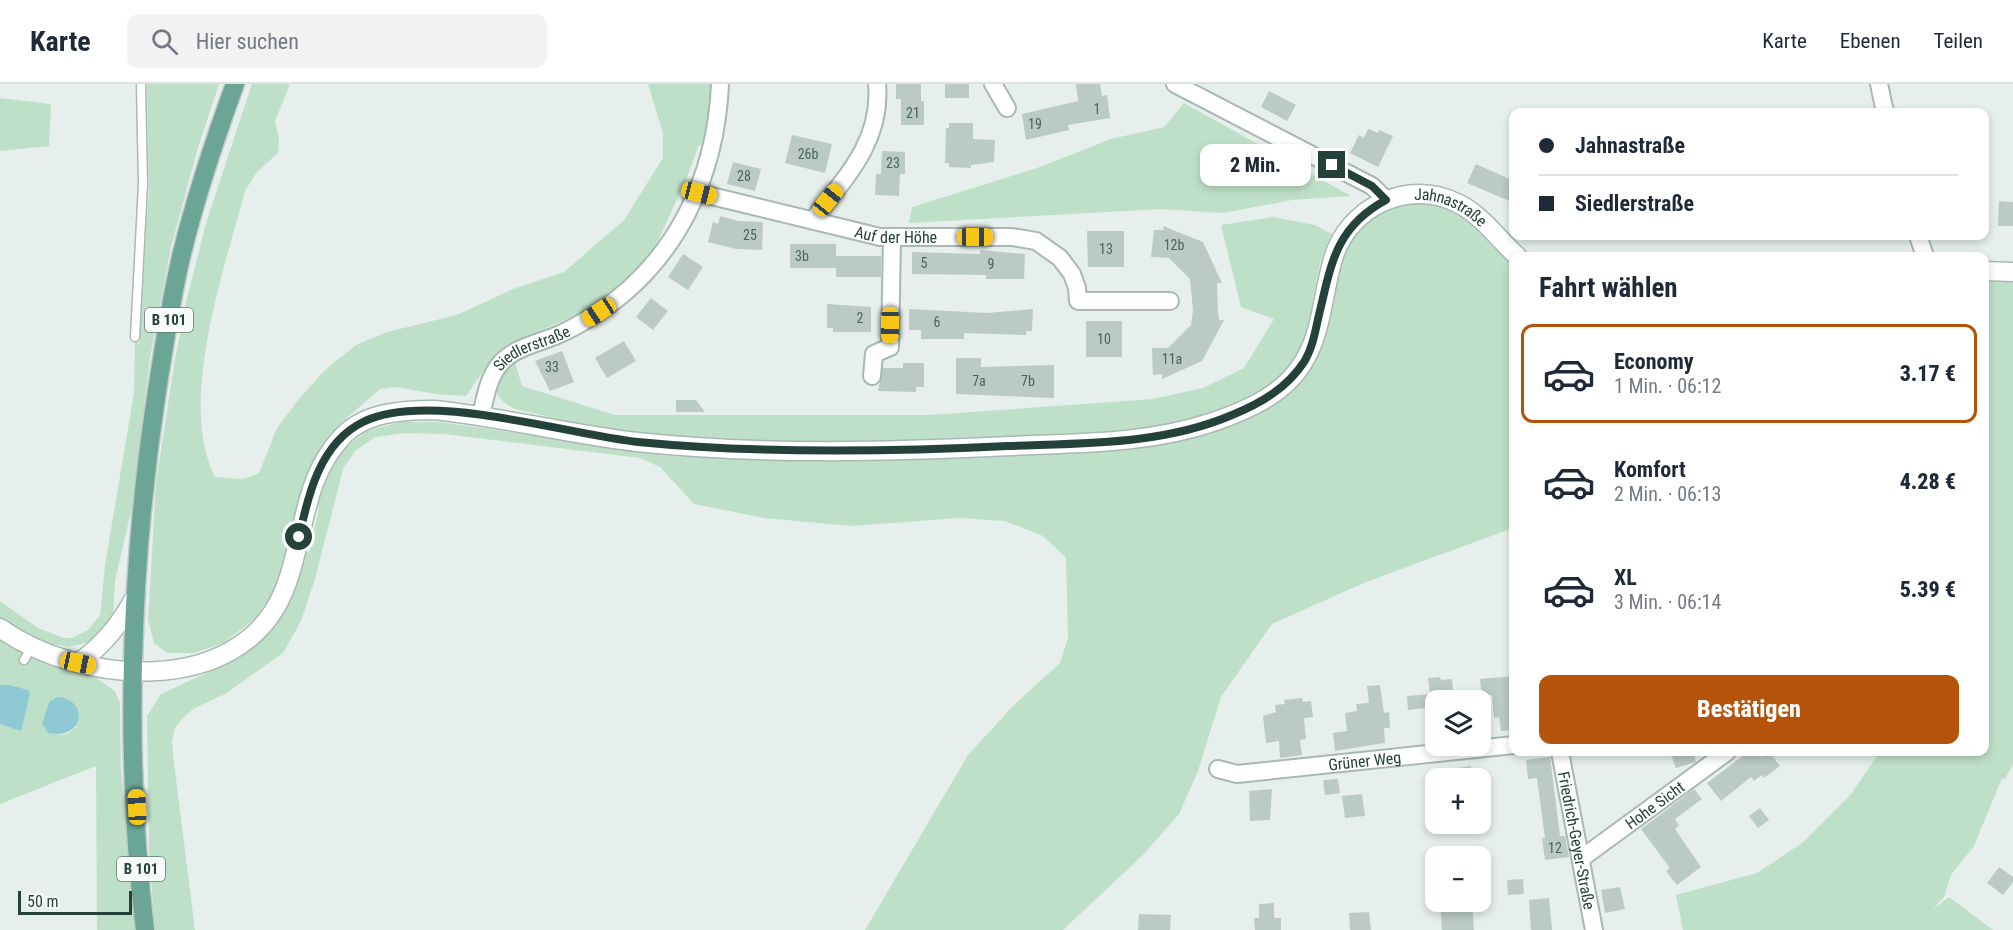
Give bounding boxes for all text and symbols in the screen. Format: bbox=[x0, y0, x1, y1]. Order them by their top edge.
search box bbox=[127, 14, 547, 68]
text: Karte bbox=[30, 25, 91, 58]
icon: search bbox=[148, 25, 181, 58]
text: Hier suchen bbox=[196, 29, 299, 54]
text: Karte bbox=[1762, 29, 1807, 53]
text: Ebenen bbox=[1840, 29, 1901, 53]
text: Teilen bbox=[1934, 29, 1983, 53]
house number: 1 bbox=[1094, 101, 1100, 117]
house number: 21 bbox=[906, 105, 920, 121]
house number: 19 bbox=[1028, 116, 1042, 132]
text: Jahnastraße bbox=[1575, 133, 1685, 158]
callout: 2 Min. bbox=[1200, 144, 1311, 186]
house number: 26b bbox=[798, 146, 818, 162]
route end bbox=[1318, 151, 1345, 178]
text: 2 Min. bbox=[1230, 153, 1281, 177]
house number: 23 bbox=[886, 155, 900, 171]
house number: 28 bbox=[737, 168, 751, 184]
car bbox=[679, 180, 719, 206]
car bbox=[810, 180, 846, 220]
street label: Jahnastraße bbox=[1414, 185, 1491, 230]
text: Siedlerstraße bbox=[1575, 191, 1694, 216]
street label: Auf der Höhe bbox=[853, 222, 937, 247]
house number: 25 bbox=[743, 227, 757, 243]
car bbox=[957, 228, 993, 246]
house number: 12b bbox=[1164, 237, 1184, 253]
house number: 13 bbox=[1099, 241, 1113, 257]
house number: 3b bbox=[795, 248, 809, 264]
house number: 5 bbox=[921, 255, 928, 271]
house number: 9 bbox=[988, 256, 994, 272]
text: Fahrt wählen bbox=[1539, 272, 1678, 304]
car bbox=[579, 295, 619, 329]
car bbox=[881, 307, 899, 343]
road number: B 101 bbox=[145, 308, 193, 332]
house number: 2 bbox=[857, 310, 864, 326]
house number: 6 bbox=[934, 314, 941, 330]
street label: Siedlerstraße bbox=[489, 322, 573, 375]
house number: 10 bbox=[1097, 331, 1111, 347]
icon: car bbox=[1542, 347, 1596, 401]
text: Economy bbox=[1614, 349, 1694, 374]
house number: 11a bbox=[1162, 351, 1182, 367]
house number: 33 bbox=[545, 359, 559, 375]
text: 3.17 € bbox=[1900, 361, 1956, 386]
house number: 7a bbox=[972, 373, 986, 389]
house number: 7b bbox=[1021, 373, 1035, 389]
text: 1 Min. · 06:12 bbox=[1614, 374, 1721, 398]
icon: car bbox=[1542, 455, 1596, 509]
text: Komfort bbox=[1614, 457, 1686, 482]
text: 4.28 € bbox=[1900, 469, 1956, 494]
text: 2 Min. · 06:13 bbox=[1614, 482, 1721, 506]
route start bbox=[285, 523, 312, 550]
icon: car bbox=[1542, 563, 1596, 617]
text: XL bbox=[1614, 565, 1637, 590]
text: 5.39 € bbox=[1900, 577, 1956, 602]
text: 3 Min. · 06:14 bbox=[1614, 590, 1721, 614]
car bbox=[59, 650, 97, 676]
button: Bestätigen bbox=[1539, 675, 1959, 744]
map controls bbox=[1425, 690, 1491, 912]
button: layers bbox=[1425, 690, 1491, 756]
street label: Grüner Weg bbox=[1327, 748, 1402, 774]
button: + bbox=[1425, 768, 1491, 834]
street label: Friedrich-Geyer-Straße bbox=[1554, 770, 1599, 911]
street label: Hohe Sicht bbox=[1622, 777, 1688, 833]
car bbox=[127, 789, 147, 825]
house number: 12 bbox=[1548, 840, 1562, 856]
button: − bbox=[1425, 846, 1491, 912]
road number: B 101 bbox=[117, 857, 165, 881]
scale bar bbox=[18, 888, 132, 916]
text: 50 m bbox=[27, 892, 59, 911]

